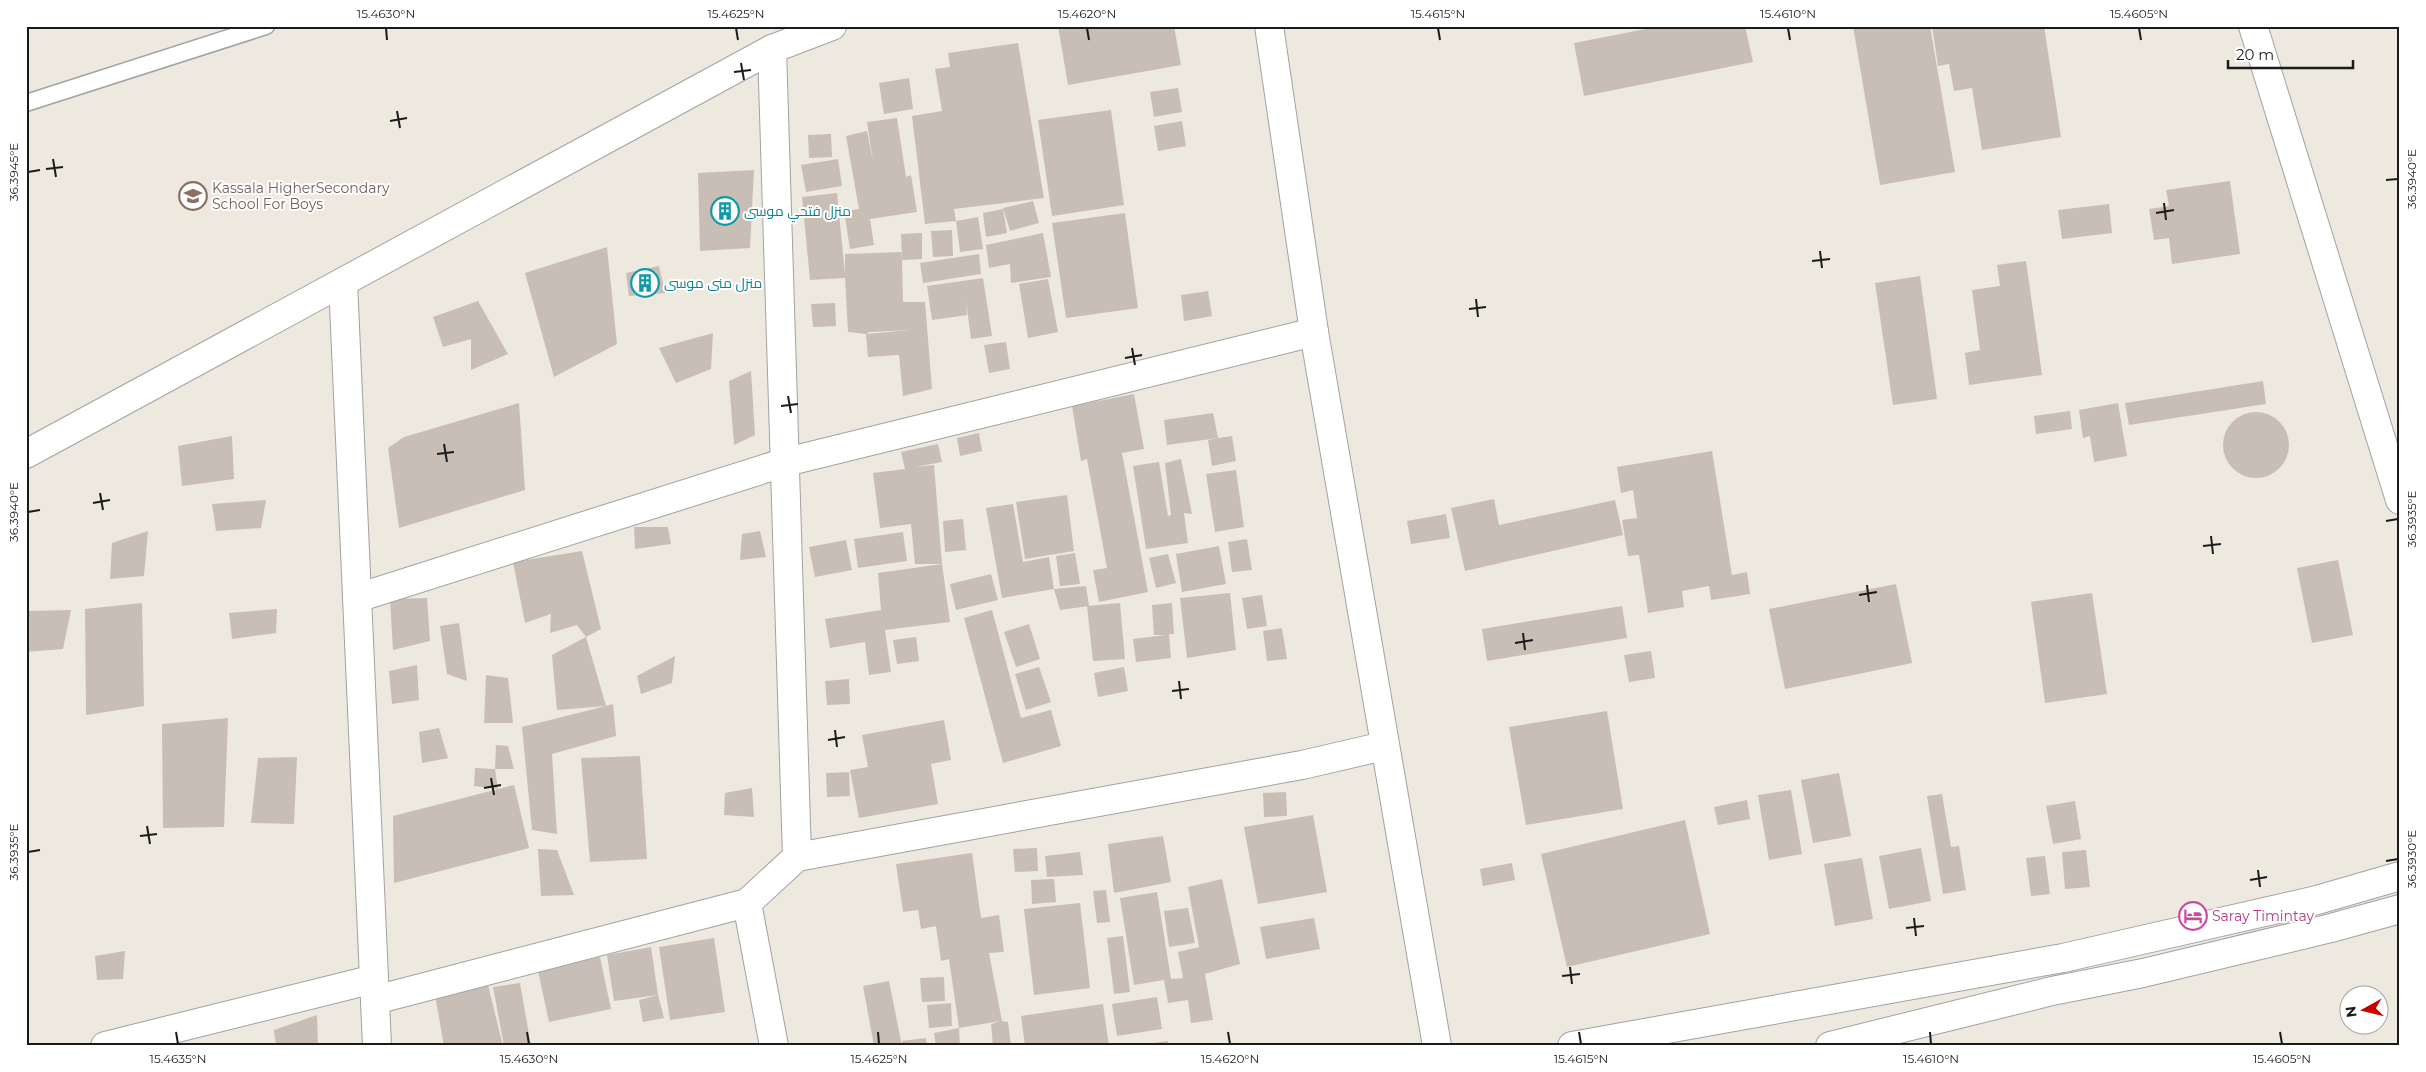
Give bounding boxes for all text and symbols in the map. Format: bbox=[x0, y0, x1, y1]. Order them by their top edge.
text: 15.4630°N bbox=[357, 6, 415, 21]
text: 15.4625°N bbox=[708, 6, 764, 21]
text: 15.4620°N bbox=[1058, 6, 1116, 21]
text: 15.4615°N bbox=[1411, 6, 1465, 21]
text: 15.4610°N bbox=[1760, 6, 1816, 21]
text: 15.4605°N bbox=[2110, 6, 2168, 21]
scale bar bbox=[2228, 38, 2354, 70]
text: 20 m bbox=[2236, 45, 2274, 64]
text: 36.3945°E bbox=[6, 143, 21, 201]
text: 36.3940°E bbox=[2404, 149, 2419, 209]
place label: Kassala HigherSecondary School For Boys bbox=[212, 179, 390, 213]
school or university icon: Kassala HigherSecondary School For Boys bbox=[178, 181, 208, 211]
building icon: منزل فتحي موسى bbox=[710, 196, 740, 226]
place label: منزل فتحي موسى bbox=[744, 202, 851, 223]
building icon: منزل منى موسى bbox=[630, 268, 660, 298]
place label: منزل منى موسى bbox=[664, 274, 762, 292]
text: 36.3940°E bbox=[6, 482, 21, 542]
text: 36.3935°E bbox=[2404, 490, 2419, 548]
text: 36.3935°E bbox=[6, 823, 21, 881]
text: 36.3930°E bbox=[2404, 830, 2419, 888]
hotel icon: Saray Timintay bbox=[2178, 901, 2208, 931]
place label: Saray Timintay bbox=[2212, 907, 2314, 925]
north arrow bbox=[2338, 984, 2388, 1034]
text: N bbox=[2341, 1005, 2361, 1019]
text: 15.4635°N bbox=[150, 1051, 206, 1066]
text: 15.4630°N bbox=[500, 1051, 558, 1066]
text: 15.4625°N bbox=[851, 1051, 907, 1066]
text: 15.4620°N bbox=[1201, 1051, 1259, 1066]
text: 15.4615°N bbox=[1554, 1051, 1608, 1066]
text: 15.4610°N bbox=[1903, 1051, 1959, 1066]
text: 15.4605°N bbox=[2253, 1051, 2311, 1066]

